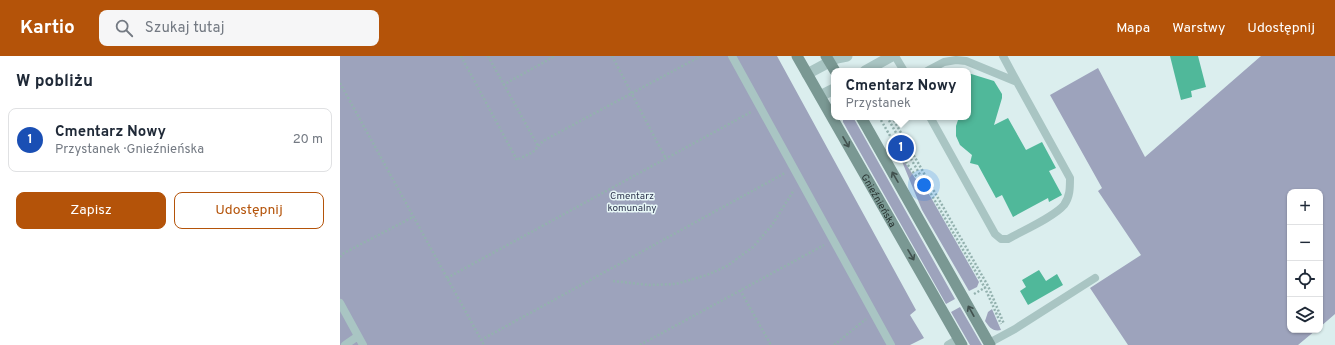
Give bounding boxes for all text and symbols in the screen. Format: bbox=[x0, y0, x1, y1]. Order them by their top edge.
search box bbox=[99, 10, 379, 46]
text: Kartio bbox=[20, 16, 75, 40]
icon: search bbox=[113, 17, 135, 39]
text: Szukaj tutaj bbox=[145, 19, 225, 38]
text: Mapa bbox=[1116, 20, 1150, 37]
text: Warstwy bbox=[1172, 20, 1225, 37]
text: Udostępnij bbox=[1247, 20, 1315, 37]
popup bbox=[831, 68, 971, 120]
text: W pobliżu bbox=[16, 71, 93, 93]
text: Cmentarz Nowy bbox=[846, 77, 956, 96]
text: Przystanek bbox=[846, 96, 911, 112]
text: Cmentarz Nowy bbox=[55, 123, 166, 142]
text: 1 bbox=[27, 132, 33, 148]
text: 20 m bbox=[293, 132, 323, 148]
pin: 1 bbox=[888, 133, 914, 163]
one-way arrow bbox=[843, 136, 851, 148]
text: Przystanek · Gnieźnieńska bbox=[55, 142, 204, 158]
one-way arrow bbox=[891, 171, 899, 183]
street label: Gnieźnieńska bbox=[858, 172, 898, 230]
your location bbox=[914, 175, 934, 195]
map controls bbox=[1287, 189, 1323, 333]
button: + bbox=[1287, 189, 1323, 225]
park label: Cmentarz komunalny bbox=[607, 190, 657, 215]
button: Zapisz bbox=[16, 192, 166, 229]
button: Udostępnij bbox=[174, 192, 324, 229]
button: − bbox=[1287, 225, 1323, 261]
one-way arrow bbox=[907, 249, 915, 261]
button: locate bbox=[1287, 261, 1323, 297]
button: layers bbox=[1287, 297, 1323, 333]
one-way arrow bbox=[967, 305, 974, 317]

